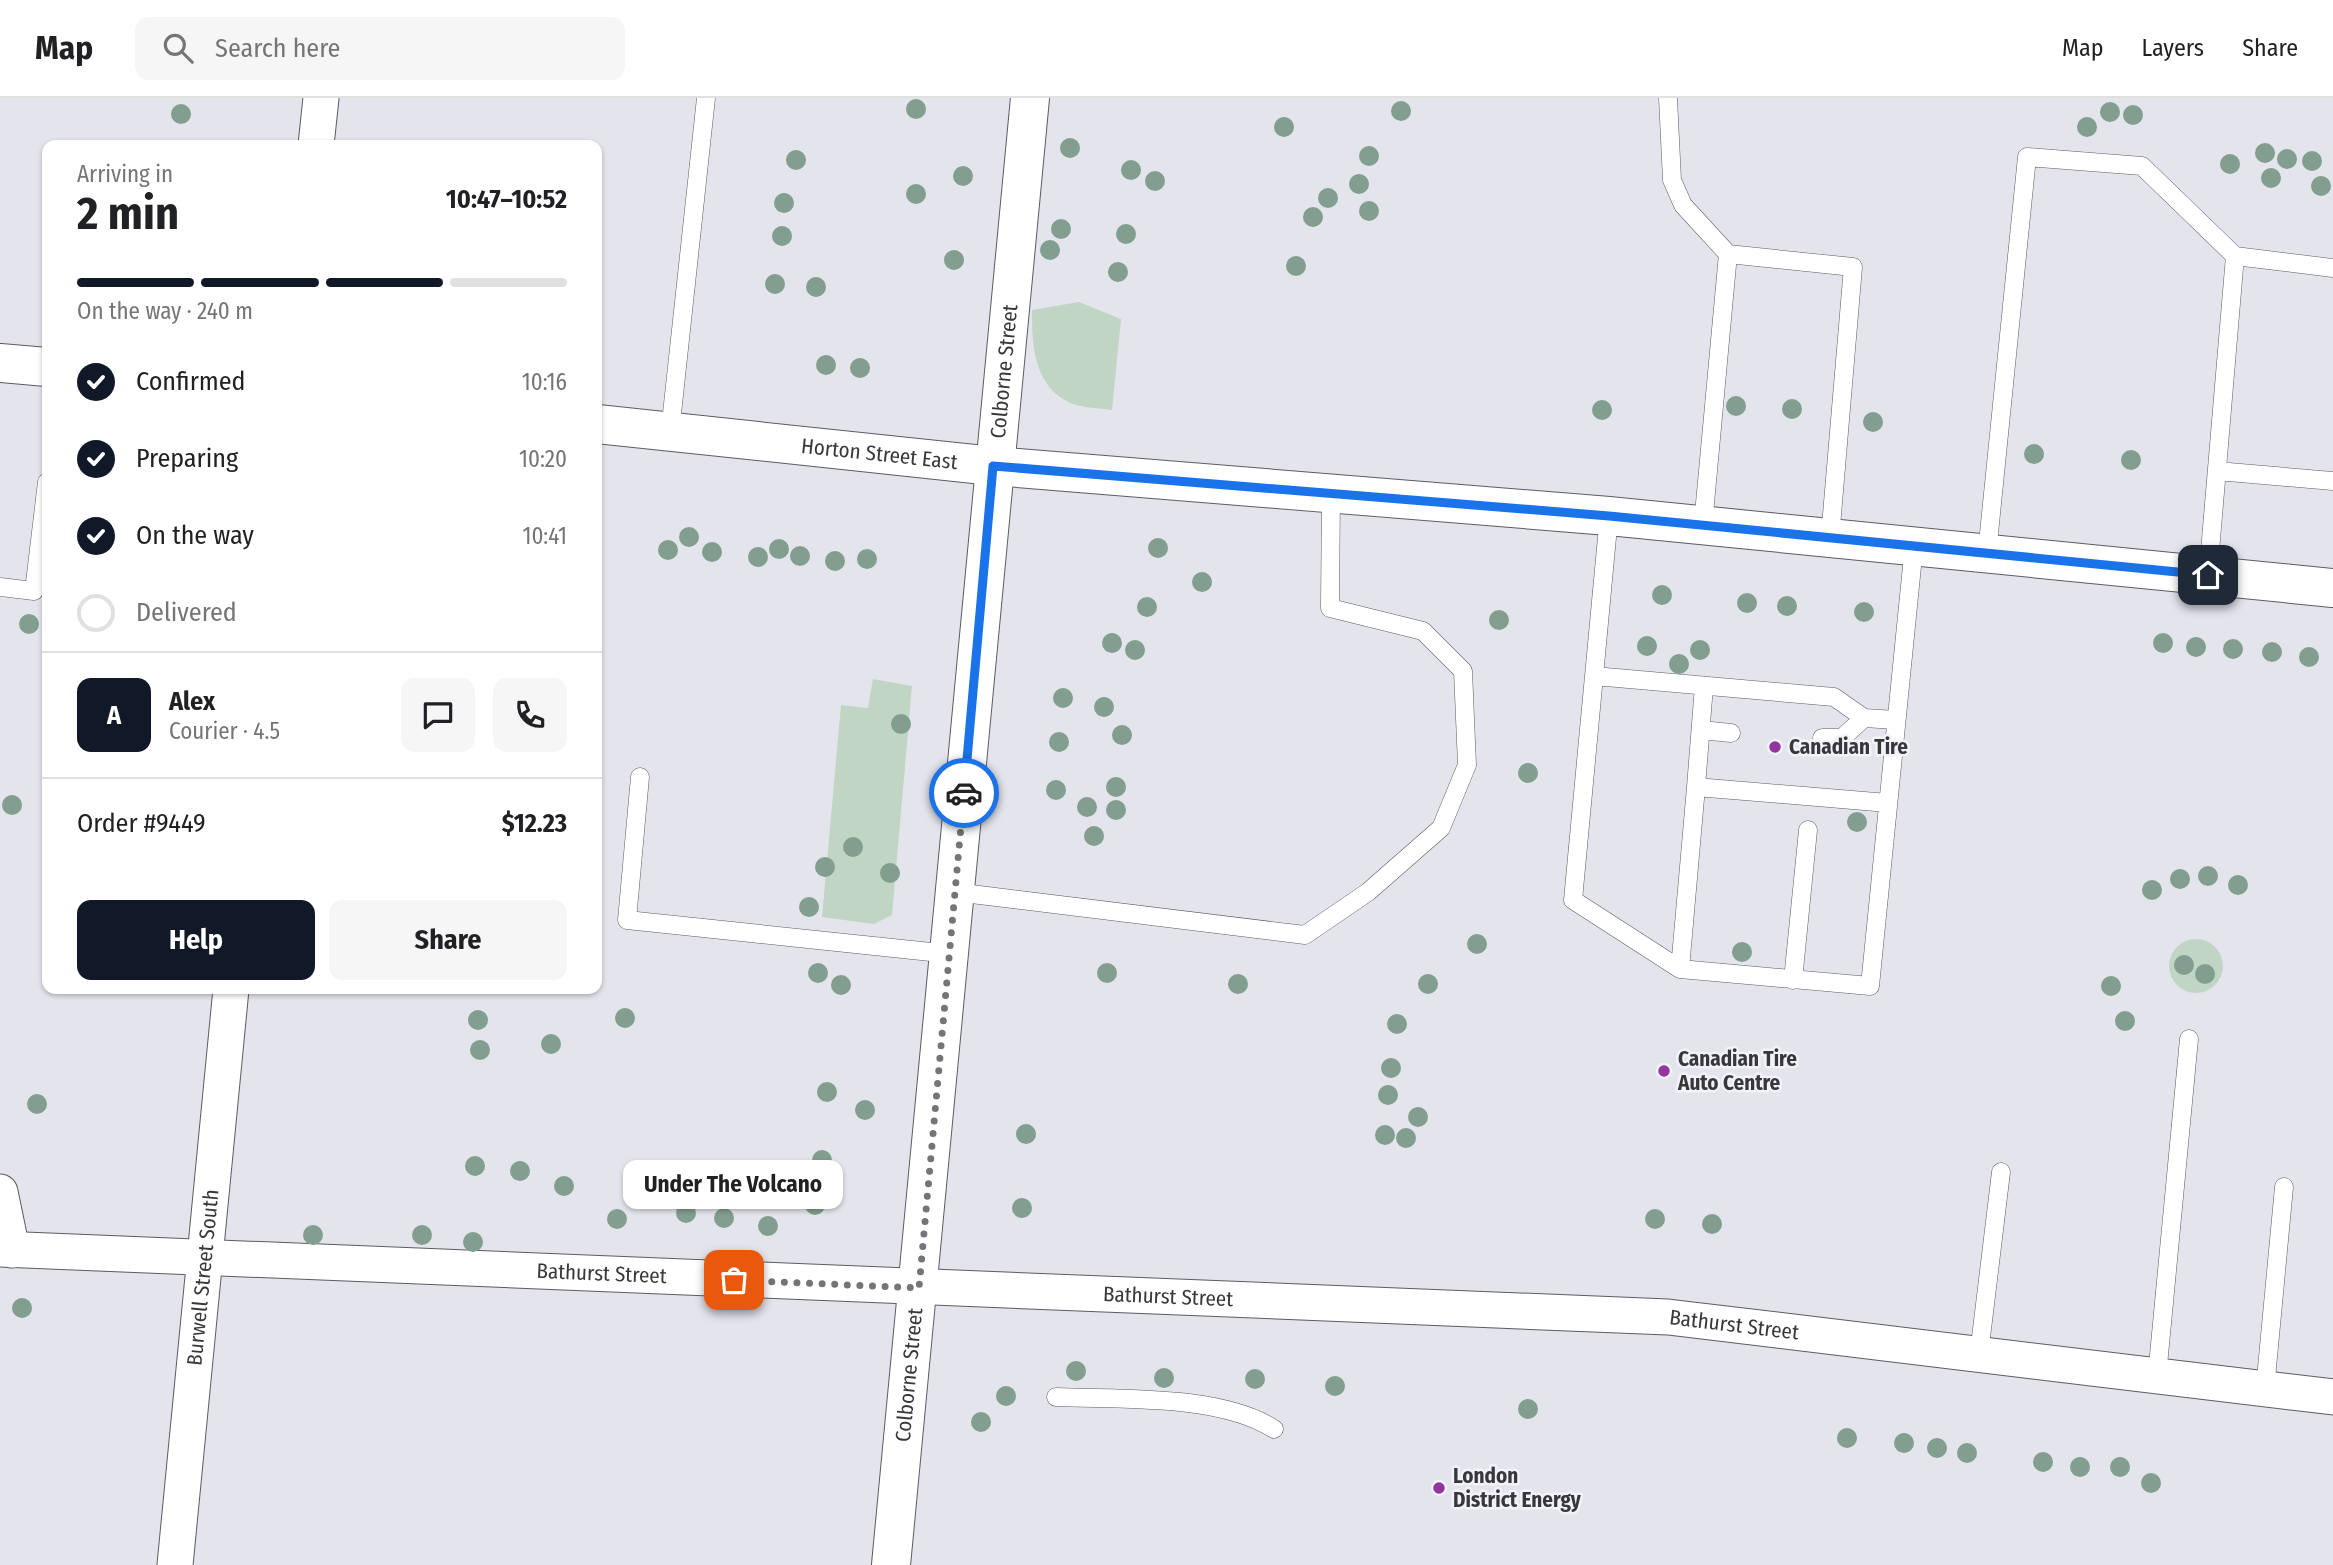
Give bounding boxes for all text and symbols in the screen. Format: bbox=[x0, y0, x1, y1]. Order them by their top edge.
search box bbox=[135, 17, 625, 80]
text: Map bbox=[35, 28, 93, 68]
icon: search bbox=[159, 29, 197, 67]
text: Search here bbox=[215, 33, 340, 64]
text: Map bbox=[2062, 34, 2104, 62]
text: Layers bbox=[2142, 34, 2204, 62]
text: Share bbox=[2242, 34, 2298, 62]
text: Arriving in bbox=[77, 160, 173, 188]
text: 10:47–10:52 bbox=[446, 184, 567, 215]
text: 2 min bbox=[77, 186, 179, 241]
text: On the way · 240 m bbox=[77, 297, 253, 325]
street label: Colborne Street bbox=[985, 303, 1023, 440]
icon: check bbox=[77, 363, 115, 401]
text: Confirmed bbox=[136, 366, 246, 397]
text: 10:16 bbox=[522, 368, 567, 396]
street label: Horton Street East bbox=[800, 433, 959, 475]
icon: check bbox=[77, 440, 115, 478]
text: Preparing bbox=[136, 443, 238, 474]
text: 10:20 bbox=[519, 445, 567, 473]
icon: check bbox=[77, 517, 115, 555]
text: On the way bbox=[136, 520, 254, 551]
text: 10:41 bbox=[522, 522, 567, 550]
pin bbox=[2178, 545, 2238, 605]
icon: home bbox=[2189, 556, 2227, 594]
text: Delivered bbox=[136, 597, 237, 628]
button: chat bbox=[401, 678, 475, 752]
button: phone bbox=[493, 678, 567, 752]
text: Alex bbox=[169, 686, 215, 717]
text: A bbox=[107, 700, 121, 731]
text: Courier · 4.5 bbox=[169, 717, 280, 745]
place label: Canadian Tire bbox=[1789, 734, 1908, 760]
marker: Canadian Tire bbox=[1767, 739, 1783, 755]
courier bbox=[929, 758, 999, 828]
icon: car bbox=[945, 774, 983, 812]
text: Order #9449 bbox=[77, 808, 206, 839]
text: $12.23 bbox=[502, 808, 567, 839]
button: Help bbox=[77, 900, 315, 980]
button: Share bbox=[329, 900, 567, 980]
place label: Canadian Tire Auto Centre bbox=[1677, 1046, 1797, 1096]
marker: Canadian Tire Auto Centre bbox=[1656, 1063, 1672, 1079]
callout: Under The Volcano bbox=[624, 1161, 844, 1210]
text: Under The Volcano bbox=[644, 1170, 822, 1198]
street label: Burwell Street South bbox=[181, 1188, 224, 1367]
pin bbox=[704, 1250, 764, 1310]
street label: Bathurst Street bbox=[536, 1258, 667, 1289]
icon: bag bbox=[715, 1261, 753, 1299]
street label: Bathurst Street bbox=[1102, 1281, 1234, 1312]
street label: Bathurst Street bbox=[1668, 1304, 1800, 1346]
street label: Colborne Street bbox=[890, 1307, 928, 1443]
place label: London District Energy bbox=[1453, 1463, 1582, 1513]
marker: London District Energy bbox=[1431, 1480, 1447, 1496]

